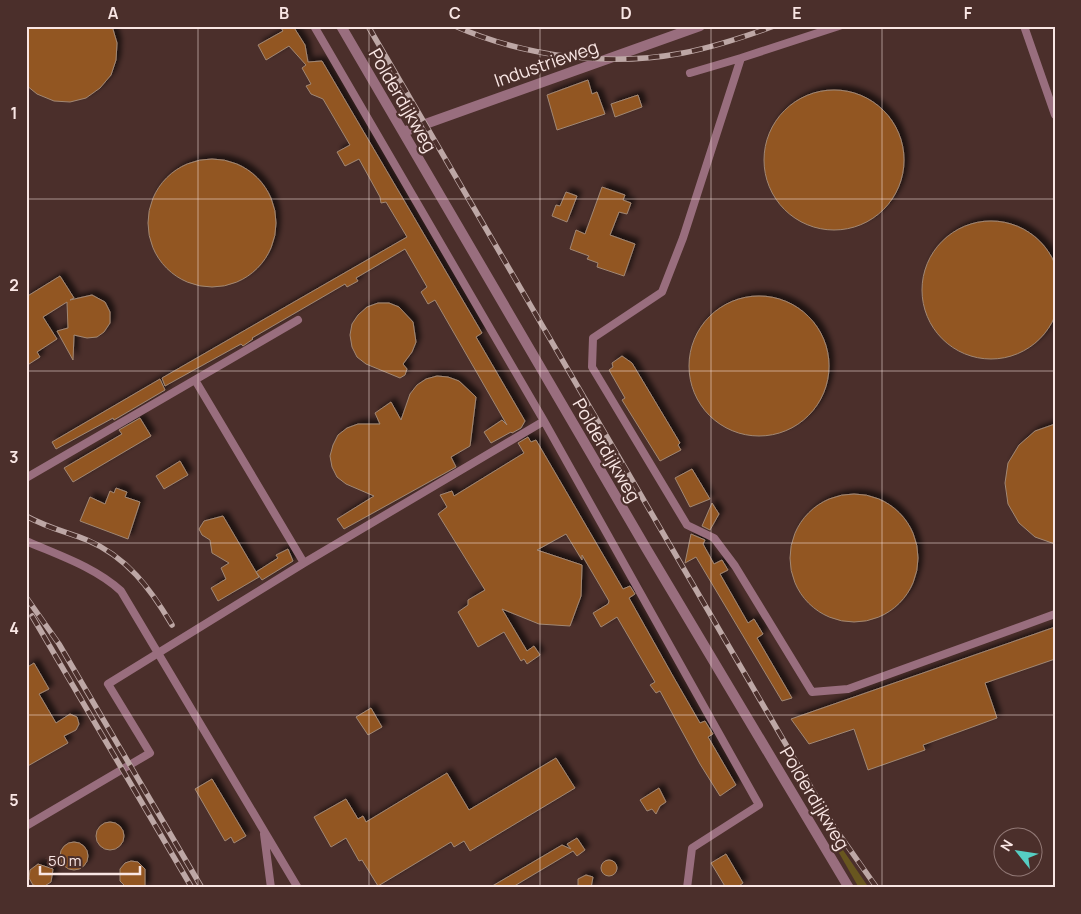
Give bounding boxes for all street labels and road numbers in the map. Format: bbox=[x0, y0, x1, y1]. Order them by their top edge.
street label: Industrieweg bbox=[491, 34, 601, 92]
street label: Polderdijkweg bbox=[364, 44, 442, 156]
street label: Polderdijkweg bbox=[568, 394, 646, 506]
street label: Polderdijkweg bbox=[775, 742, 855, 854]

